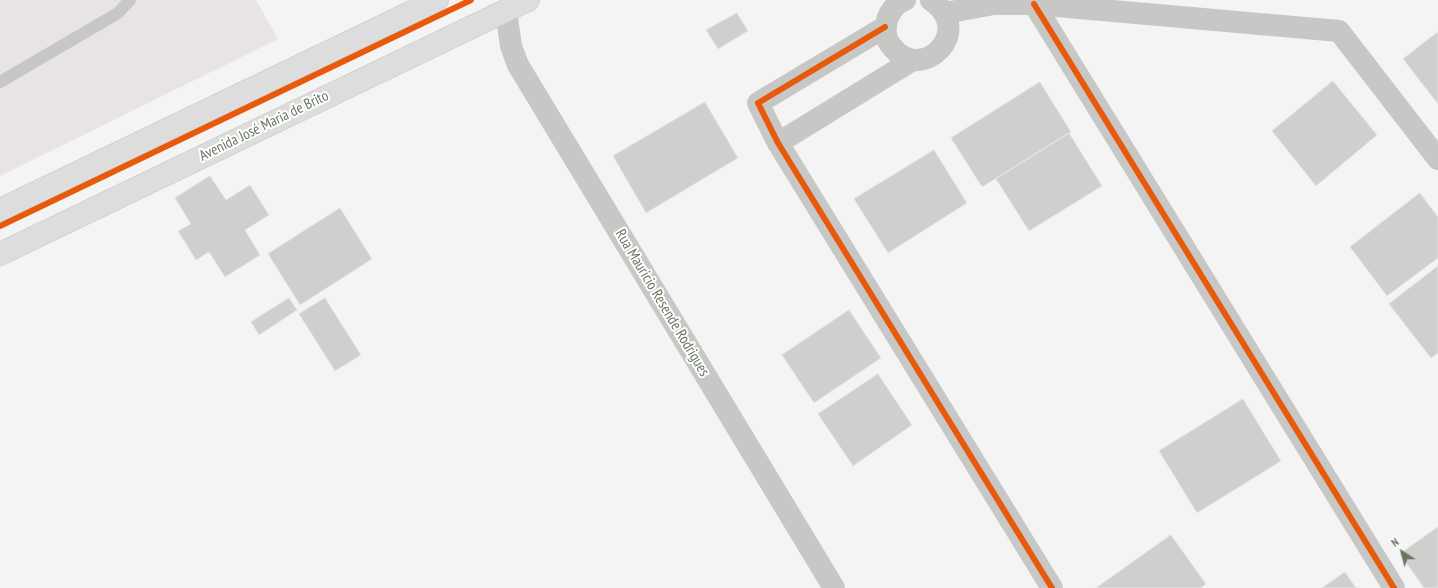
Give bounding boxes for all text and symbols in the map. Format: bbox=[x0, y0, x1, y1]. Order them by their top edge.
street label: Avenida José Maria de Brito bbox=[196, 87, 332, 165]
street label: Rua Mauricio Resende Rodrigues bbox=[611, 226, 713, 380]
north arrow bbox=[1382, 532, 1422, 572]
text: N bbox=[1388, 535, 1401, 550]

